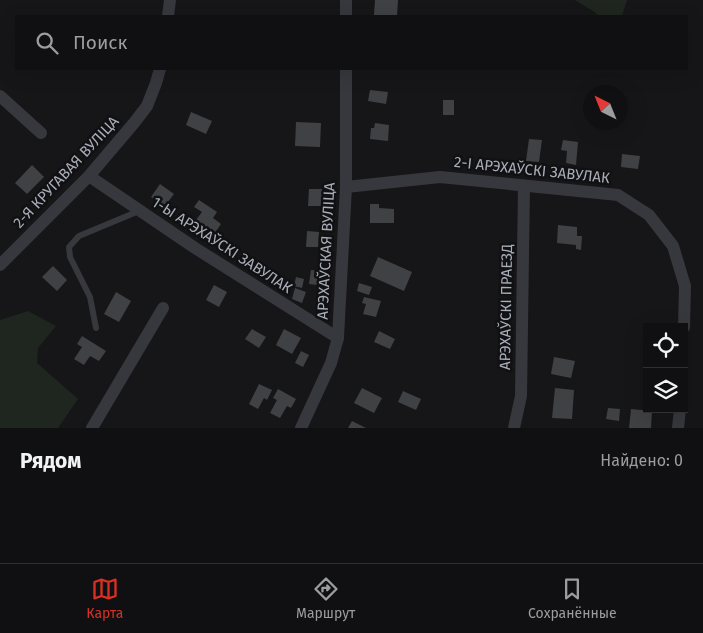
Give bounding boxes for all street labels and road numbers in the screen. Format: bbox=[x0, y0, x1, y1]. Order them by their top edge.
street label: 2-Я КРУГАВАЯ ВУЛІЦА bbox=[9, 112, 123, 232]
street label: 2-І АРЭХАЎСКІ ЗАВУЛАК bbox=[453, 153, 611, 187]
street label: АРЭХАЎСКАЯ ВУЛІЦА bbox=[313, 182, 339, 320]
street label: 1-Ы АРЭХАЎСКІ ЗАВУЛАК bbox=[148, 193, 296, 297]
street label: АРЭХАЎСКІ ПРАЕЗД bbox=[496, 244, 516, 370]

